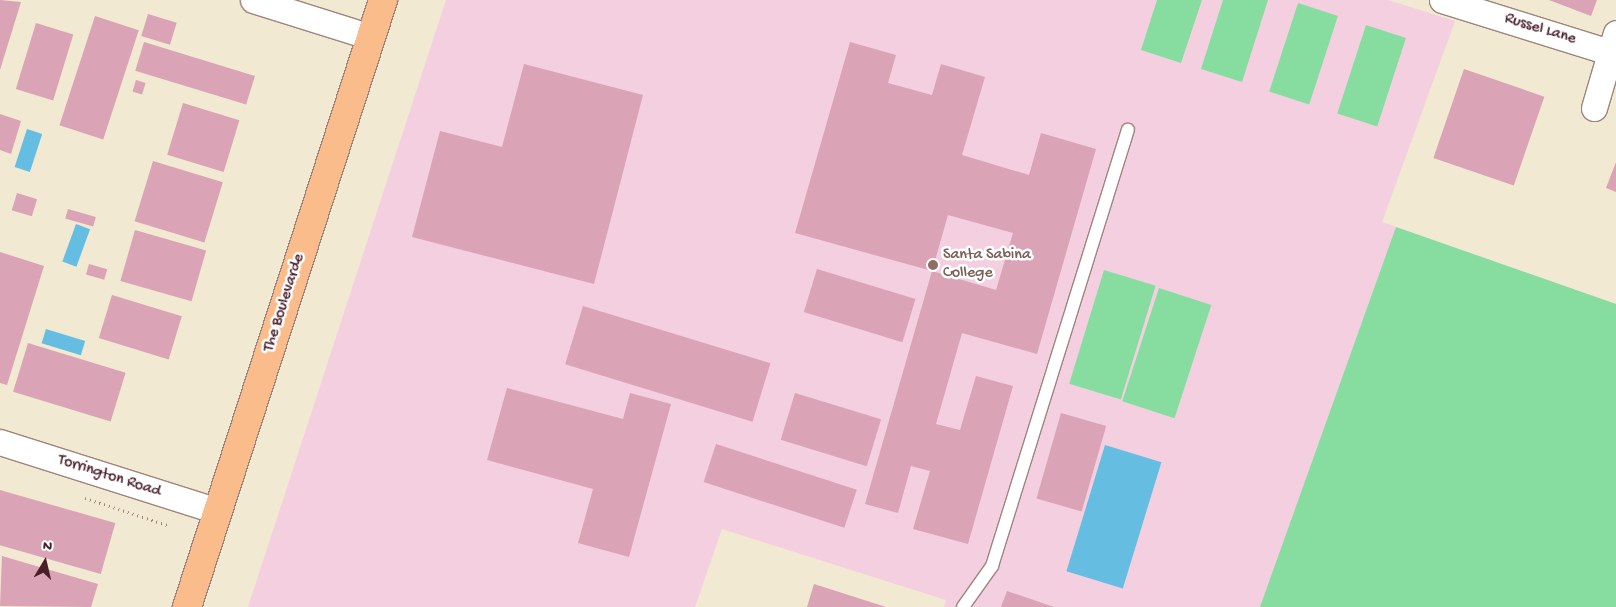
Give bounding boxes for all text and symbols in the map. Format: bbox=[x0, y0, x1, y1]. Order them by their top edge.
street label: Russel Lane bbox=[1502, 10, 1578, 50]
place label: Santa Sabina College bbox=[943, 246, 1031, 284]
street label: The Boulevarde bbox=[260, 252, 310, 354]
marker: Santa Sabina College bbox=[927, 259, 939, 271]
street label: Torrington Road bbox=[55, 451, 163, 503]
north arrow bbox=[20, 537, 70, 587]
text: N bbox=[42, 538, 53, 556]

